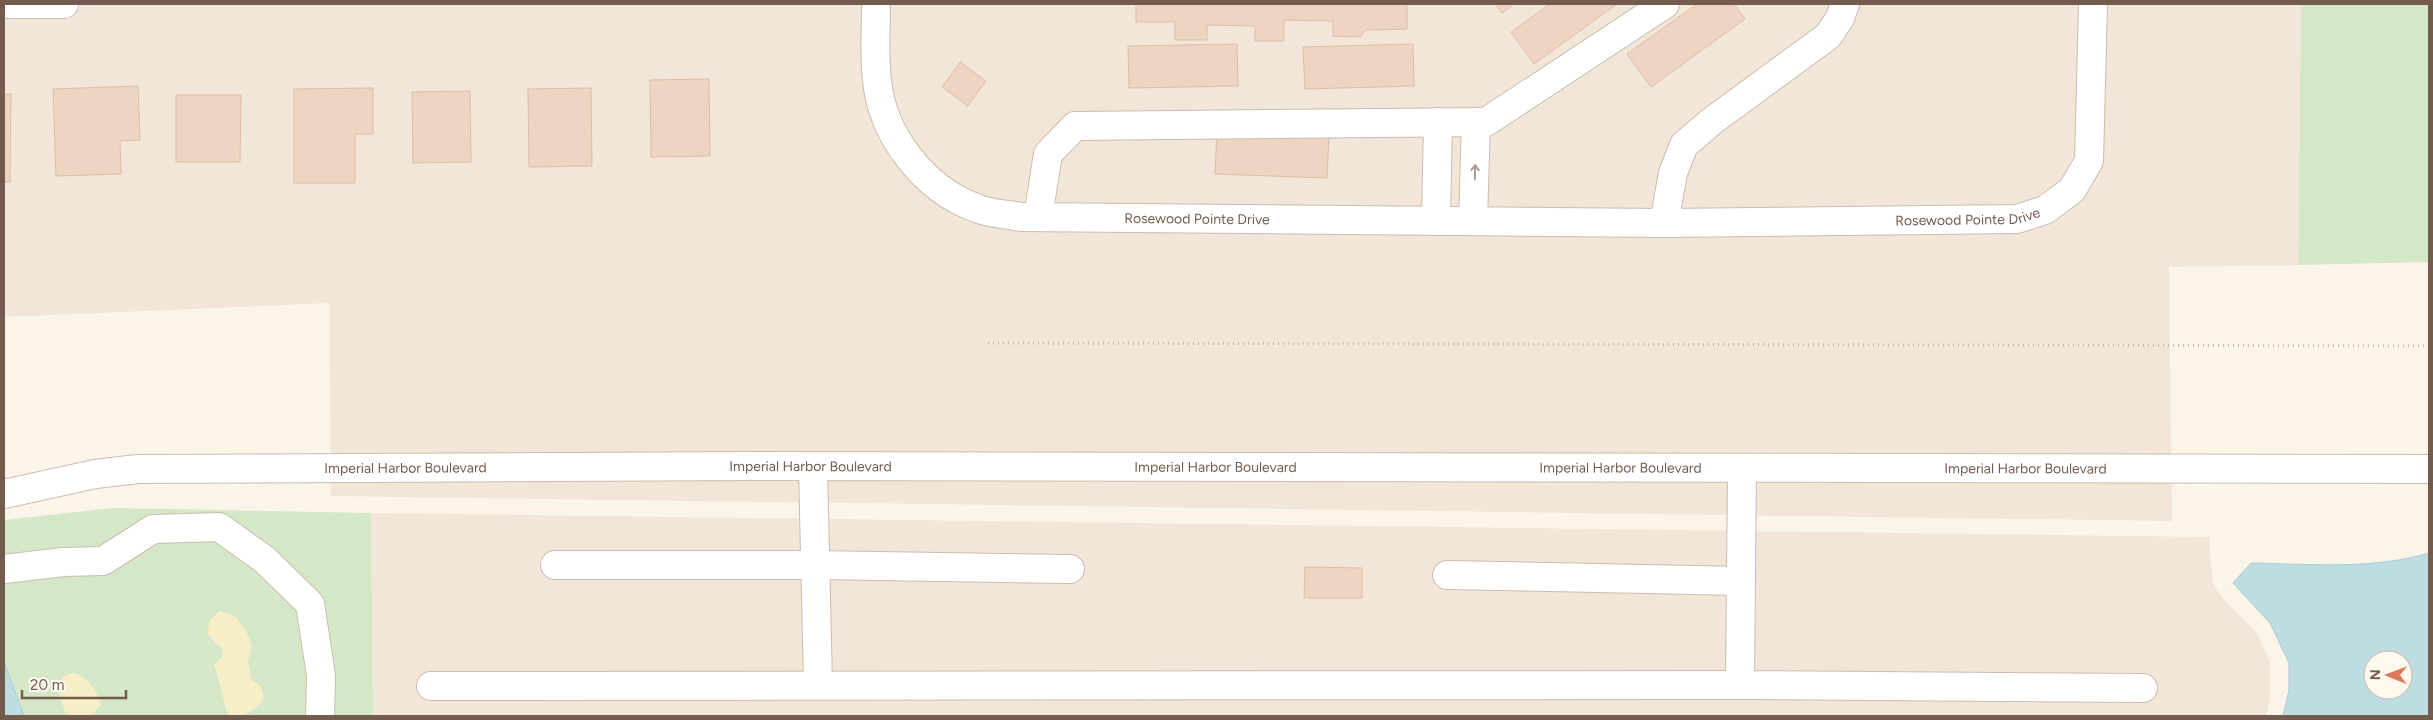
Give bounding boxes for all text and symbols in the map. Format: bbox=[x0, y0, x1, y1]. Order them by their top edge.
one-way arrow bbox=[1470, 165, 1479, 181]
street label: Rosewood Pointe Drive bbox=[1895, 204, 2043, 229]
street label: Rosewood Pointe Drive bbox=[1124, 209, 1270, 228]
street label: Imperial Harbor Boulevard bbox=[729, 457, 892, 475]
street label: Imperial Harbor Boulevard bbox=[1134, 458, 1297, 475]
street label: Imperial Harbor Boulevard bbox=[324, 459, 487, 477]
street label: Imperial Harbor Boulevard bbox=[1539, 459, 1702, 476]
street label: Imperial Harbor Boulevard bbox=[1944, 460, 2107, 477]
north arrow bbox=[2363, 650, 2413, 700]
scale bar bbox=[22, 668, 126, 700]
text: N bbox=[2367, 669, 2384, 680]
text: 20 m bbox=[30, 676, 64, 694]

